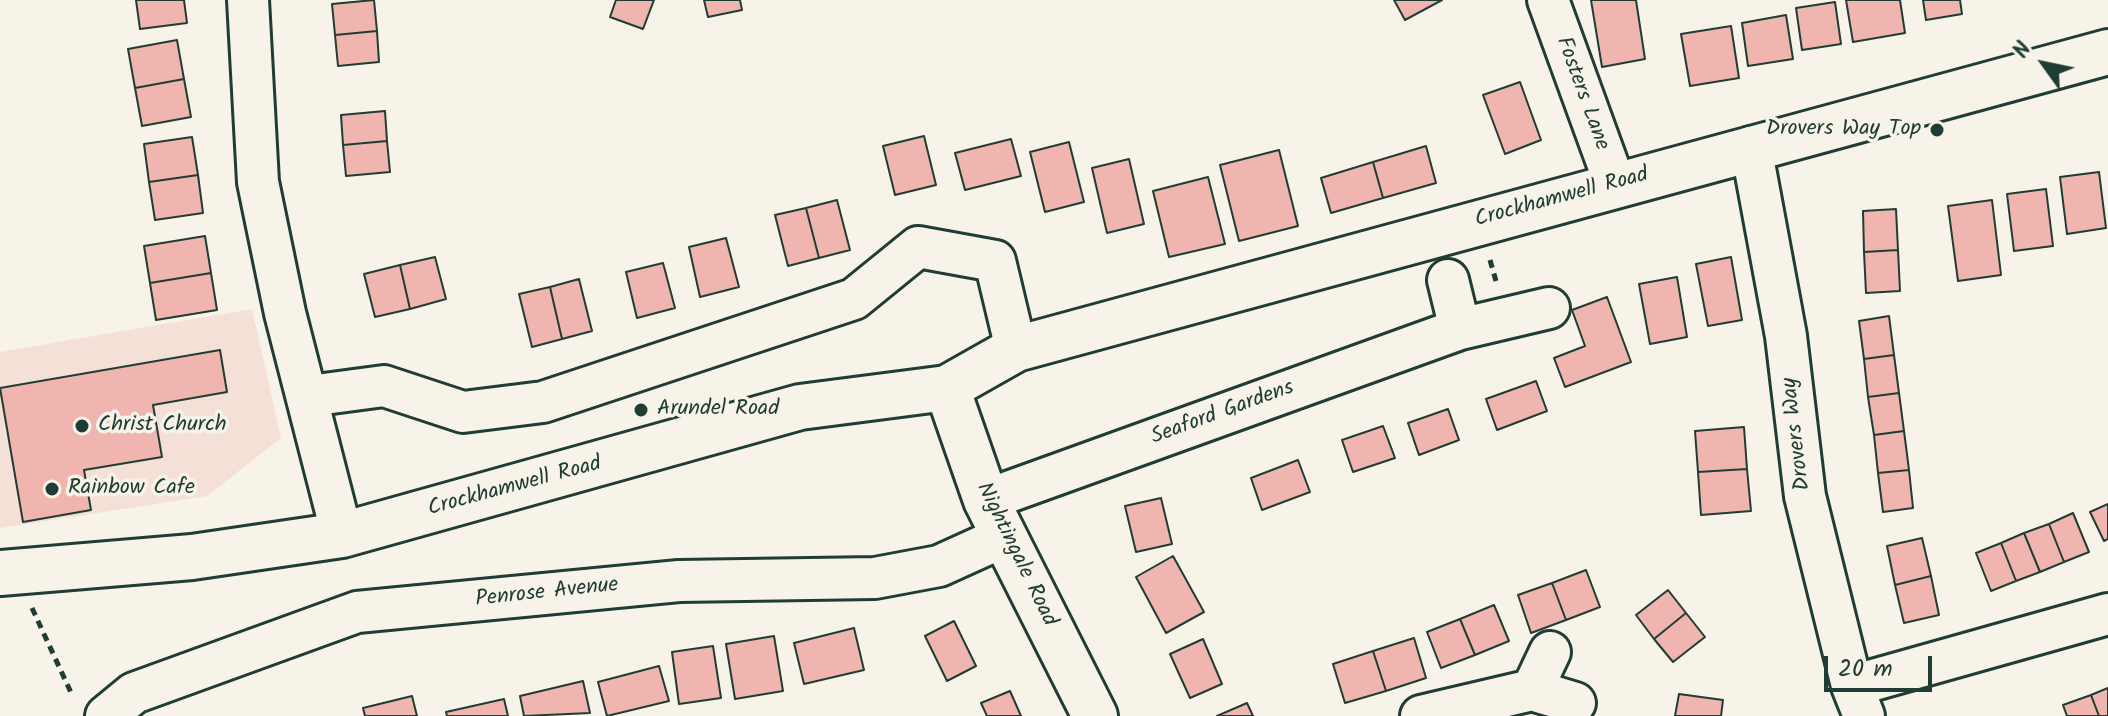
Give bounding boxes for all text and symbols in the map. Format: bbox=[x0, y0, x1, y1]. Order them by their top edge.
north arrow bbox=[2004, 24, 2084, 104]
street label: Fosters Lane bbox=[1548, 34, 1614, 154]
text: N bbox=[2005, 35, 2042, 66]
place label: Drovers Way Top bbox=[1766, 117, 1921, 143]
marker: Drovers Way Top bbox=[1928, 121, 1946, 139]
street label: Crockhamwell Road bbox=[1472, 163, 1652, 235]
street label: Seaford Gardens bbox=[1148, 376, 1298, 452]
street label: Drovers Way bbox=[1778, 376, 1818, 492]
place label: Arundel Road bbox=[657, 397, 779, 423]
marker: Arundel Road bbox=[632, 401, 650, 419]
place label: Christ Church bbox=[98, 413, 227, 439]
marker: Christ Church bbox=[73, 417, 91, 435]
street label: Crockhamwell Road bbox=[425, 452, 605, 524]
place label: Rainbow Cafe bbox=[68, 476, 195, 502]
street label: Nightingale Road bbox=[969, 479, 1061, 631]
marker: Rainbow Cafe bbox=[43, 480, 61, 498]
street label: Penrose Avenue bbox=[474, 573, 620, 615]
scale bar bbox=[1828, 640, 1936, 690]
text: 20 m bbox=[1838, 650, 1893, 689]

